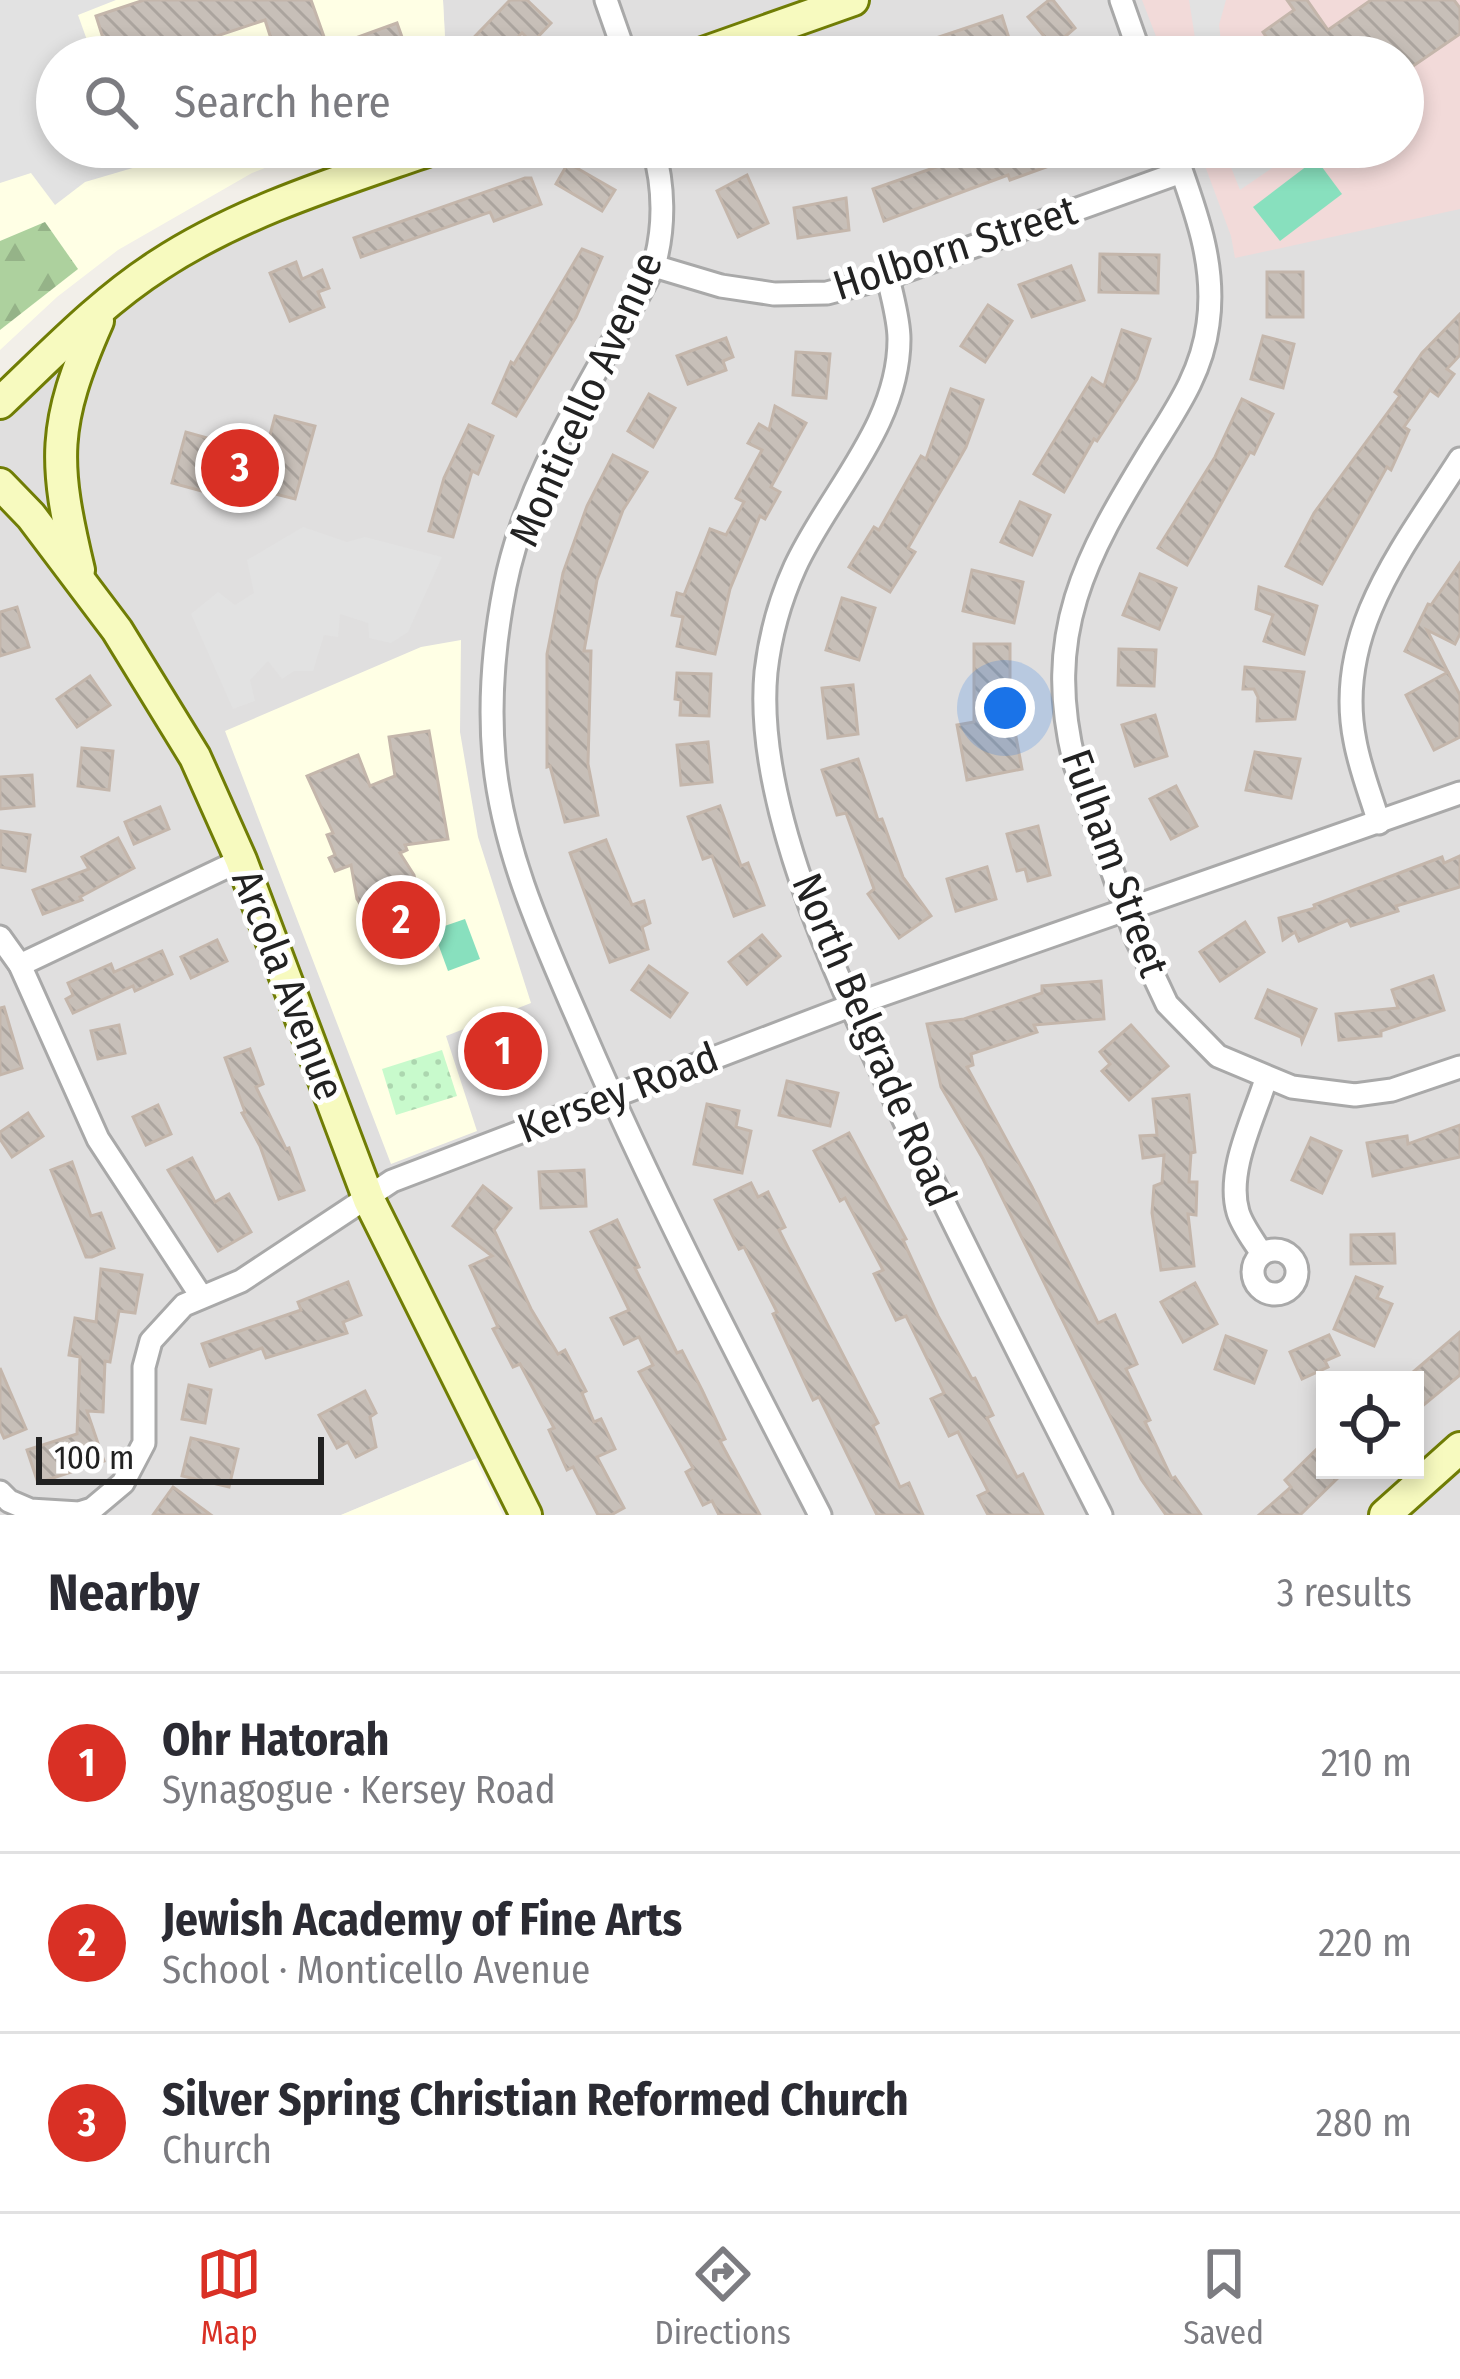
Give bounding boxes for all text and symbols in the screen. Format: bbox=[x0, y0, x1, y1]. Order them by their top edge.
search box bbox=[36, 36, 1424, 168]
icon: search bbox=[78, 69, 144, 135]
text: Search here bbox=[174, 75, 391, 129]
street label: Holborn Street bbox=[827, 185, 1083, 311]
street label: Monticello Avenue bbox=[499, 244, 673, 554]
pin: 3 bbox=[201, 423, 279, 513]
your location bbox=[975, 678, 1035, 738]
street label: Fulham Street bbox=[1051, 743, 1179, 984]
street label: Arcola Avenue bbox=[221, 863, 355, 1107]
street label: North Belgrade Road bbox=[781, 866, 967, 1214]
pin: 2 bbox=[362, 875, 440, 965]
pin: 1 bbox=[464, 1006, 542, 1096]
street label: Kersey Road bbox=[511, 1032, 725, 1154]
map controls bbox=[1316, 1371, 1424, 1479]
button: locate bbox=[1316, 1371, 1424, 1479]
scale bar bbox=[36, 1431, 324, 1484]
text: 100 m bbox=[54, 1438, 134, 1478]
text: Nearby bbox=[48, 1562, 200, 1624]
text: 3 results bbox=[1277, 1570, 1412, 1616]
text: Ohr Hatorah bbox=[162, 1713, 389, 1767]
text: 1 bbox=[79, 1740, 95, 1786]
text: 210 m bbox=[1321, 1740, 1412, 1786]
text: Synagogue · Kersey Road bbox=[162, 1767, 556, 1813]
text: Jewish Academy of Fine Arts bbox=[162, 1893, 682, 1947]
text: 2 bbox=[78, 1920, 96, 1966]
text: 220 m bbox=[1318, 1920, 1412, 1966]
text: School · Monticello Avenue bbox=[162, 1947, 590, 1993]
text: Silver Spring Christian Reformed Church bbox=[162, 2073, 909, 2127]
text: 3 bbox=[78, 2100, 96, 2146]
text: 280 m bbox=[1316, 2100, 1412, 2146]
text: Church bbox=[162, 2127, 272, 2173]
tab: Map bbox=[196, 2241, 262, 2353]
tab: Directions bbox=[654, 2241, 791, 2353]
tab: Saved bbox=[1183, 2241, 1264, 2353]

